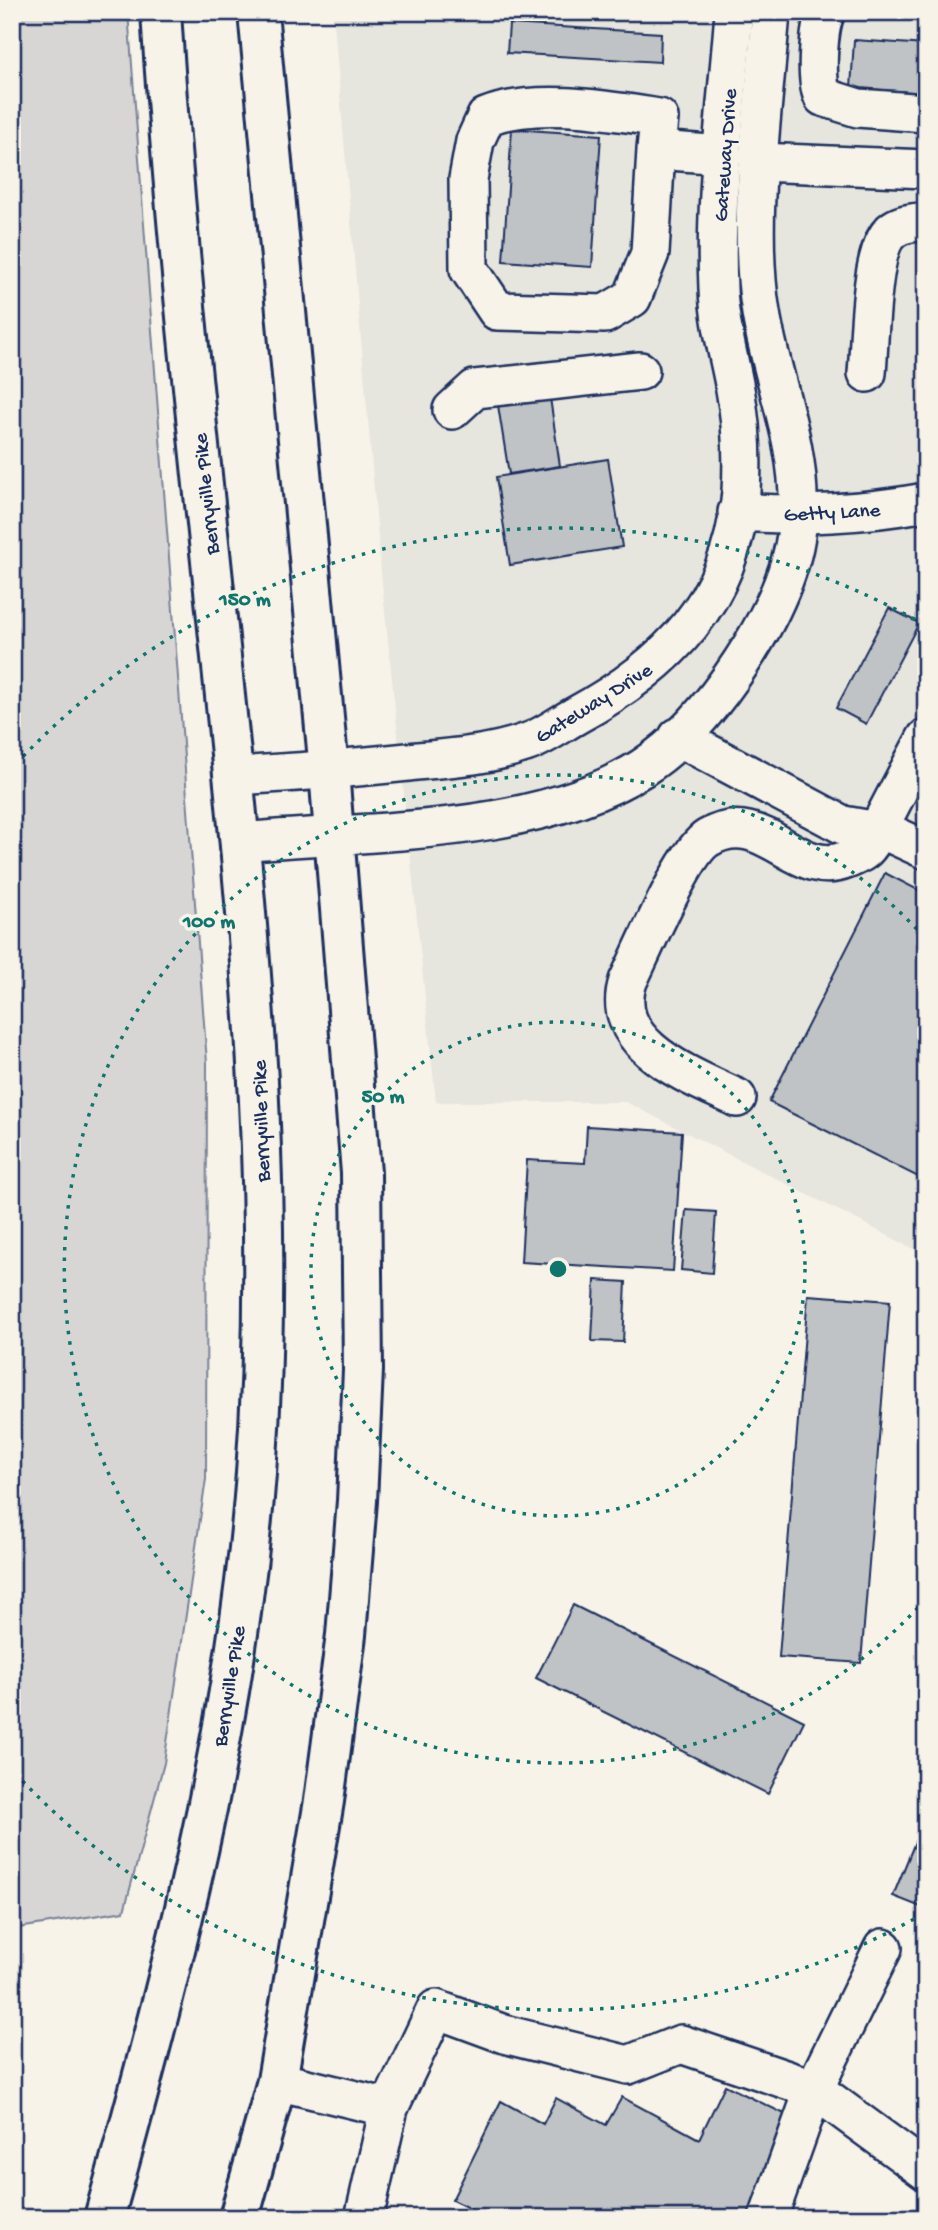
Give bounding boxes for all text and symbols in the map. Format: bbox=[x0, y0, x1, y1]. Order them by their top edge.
street label: Gateway Drive bbox=[710, 87, 745, 223]
street label: Berryville Pike bbox=[190, 431, 227, 557]
street label: Getty Lane bbox=[783, 499, 882, 530]
text: 150 m bbox=[218, 589, 271, 614]
street label: Gateway Drive bbox=[532, 658, 659, 751]
text: 100 m bbox=[182, 911, 235, 936]
street label: Berryville Pike bbox=[249, 1058, 278, 1183]
text: 50 m bbox=[362, 1086, 405, 1111]
centre of rings bbox=[546, 1257, 570, 1281]
street label: Berryville Pike bbox=[209, 1623, 254, 1750]

